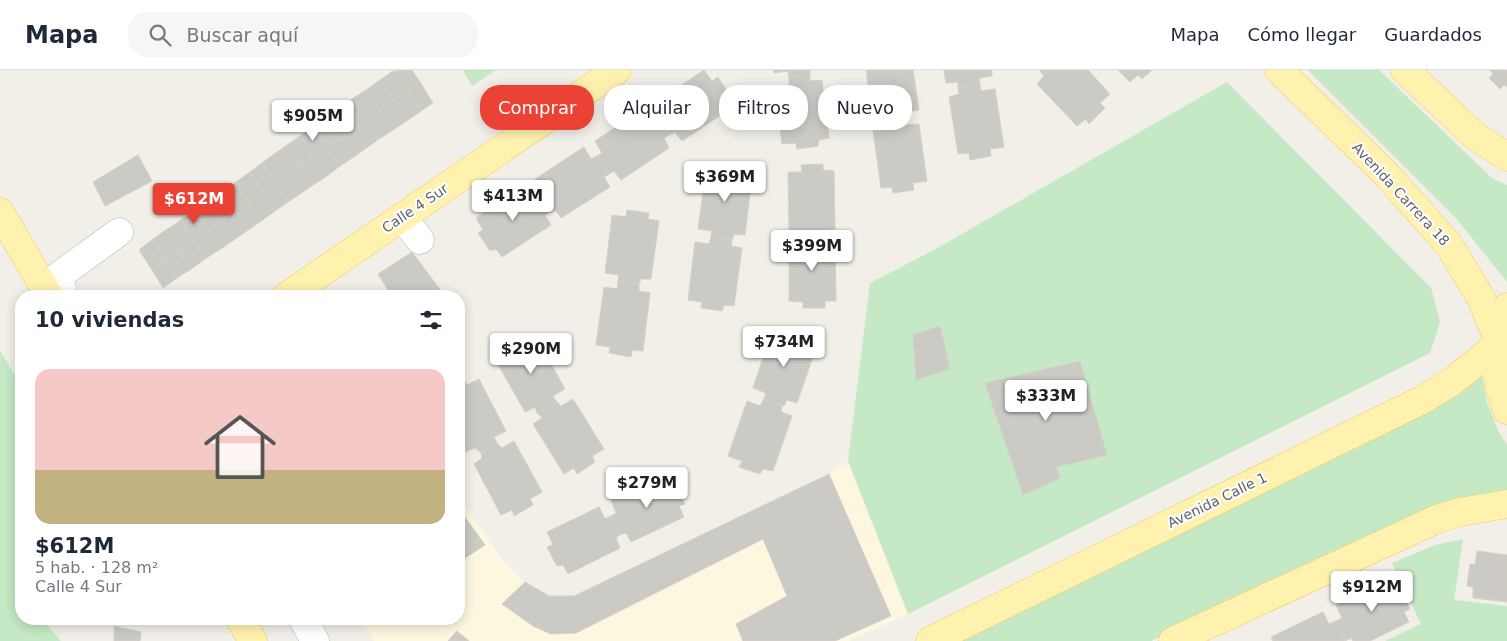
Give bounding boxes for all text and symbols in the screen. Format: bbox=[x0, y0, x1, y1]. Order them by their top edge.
search box bbox=[128, 12, 478, 57]
text: Mapa bbox=[25, 21, 98, 49]
icon: search bbox=[146, 21, 174, 49]
text: Buscar aquí bbox=[186, 24, 298, 46]
text: Mapa bbox=[1170, 24, 1219, 45]
text: Cómo llegar bbox=[1247, 24, 1356, 45]
text: Guardados bbox=[1384, 24, 1482, 45]
chip: Comprar bbox=[480, 85, 594, 130]
chip: Alquilar bbox=[604, 85, 709, 130]
chip: Filtros bbox=[719, 85, 808, 130]
chip: Nuevo bbox=[818, 85, 912, 130]
pin: $905M bbox=[278, 100, 348, 142]
text: $905M bbox=[283, 106, 343, 125]
street label: Avenida Carrera 18 bbox=[1349, 139, 1453, 249]
pin: $369M bbox=[690, 160, 760, 203]
text: $369M bbox=[695, 167, 755, 186]
street label: Calle 4 Sur bbox=[379, 180, 451, 236]
pin: $413M bbox=[478, 180, 548, 222]
pin: $612M bbox=[159, 182, 229, 225]
text: $413M bbox=[483, 186, 543, 205]
text: $612M bbox=[164, 189, 224, 208]
pin: $399M bbox=[777, 230, 847, 272]
text: $399M bbox=[782, 236, 842, 255]
icon: filters bbox=[417, 306, 445, 334]
text: 10 viviendas bbox=[35, 308, 184, 332]
pin: $734M bbox=[749, 326, 819, 368]
pin: $290M bbox=[496, 332, 566, 375]
text: $734M bbox=[754, 332, 814, 351]
text: $290M bbox=[501, 339, 561, 358]
pin: $333M bbox=[1011, 380, 1081, 422]
text: $333M bbox=[1016, 386, 1076, 405]
icon: home bbox=[195, 402, 285, 492]
pin: $279M bbox=[612, 466, 682, 509]
street label: Avenida Calle 1 bbox=[1165, 469, 1269, 531]
text: $279M bbox=[617, 473, 677, 492]
text: $612M bbox=[35, 534, 114, 558]
text: 5 hab. · 128 m² bbox=[35, 558, 158, 577]
pin: $912M bbox=[1337, 570, 1407, 613]
text: Calle 4 Sur bbox=[35, 577, 122, 596]
text: $912M bbox=[1342, 577, 1402, 596]

